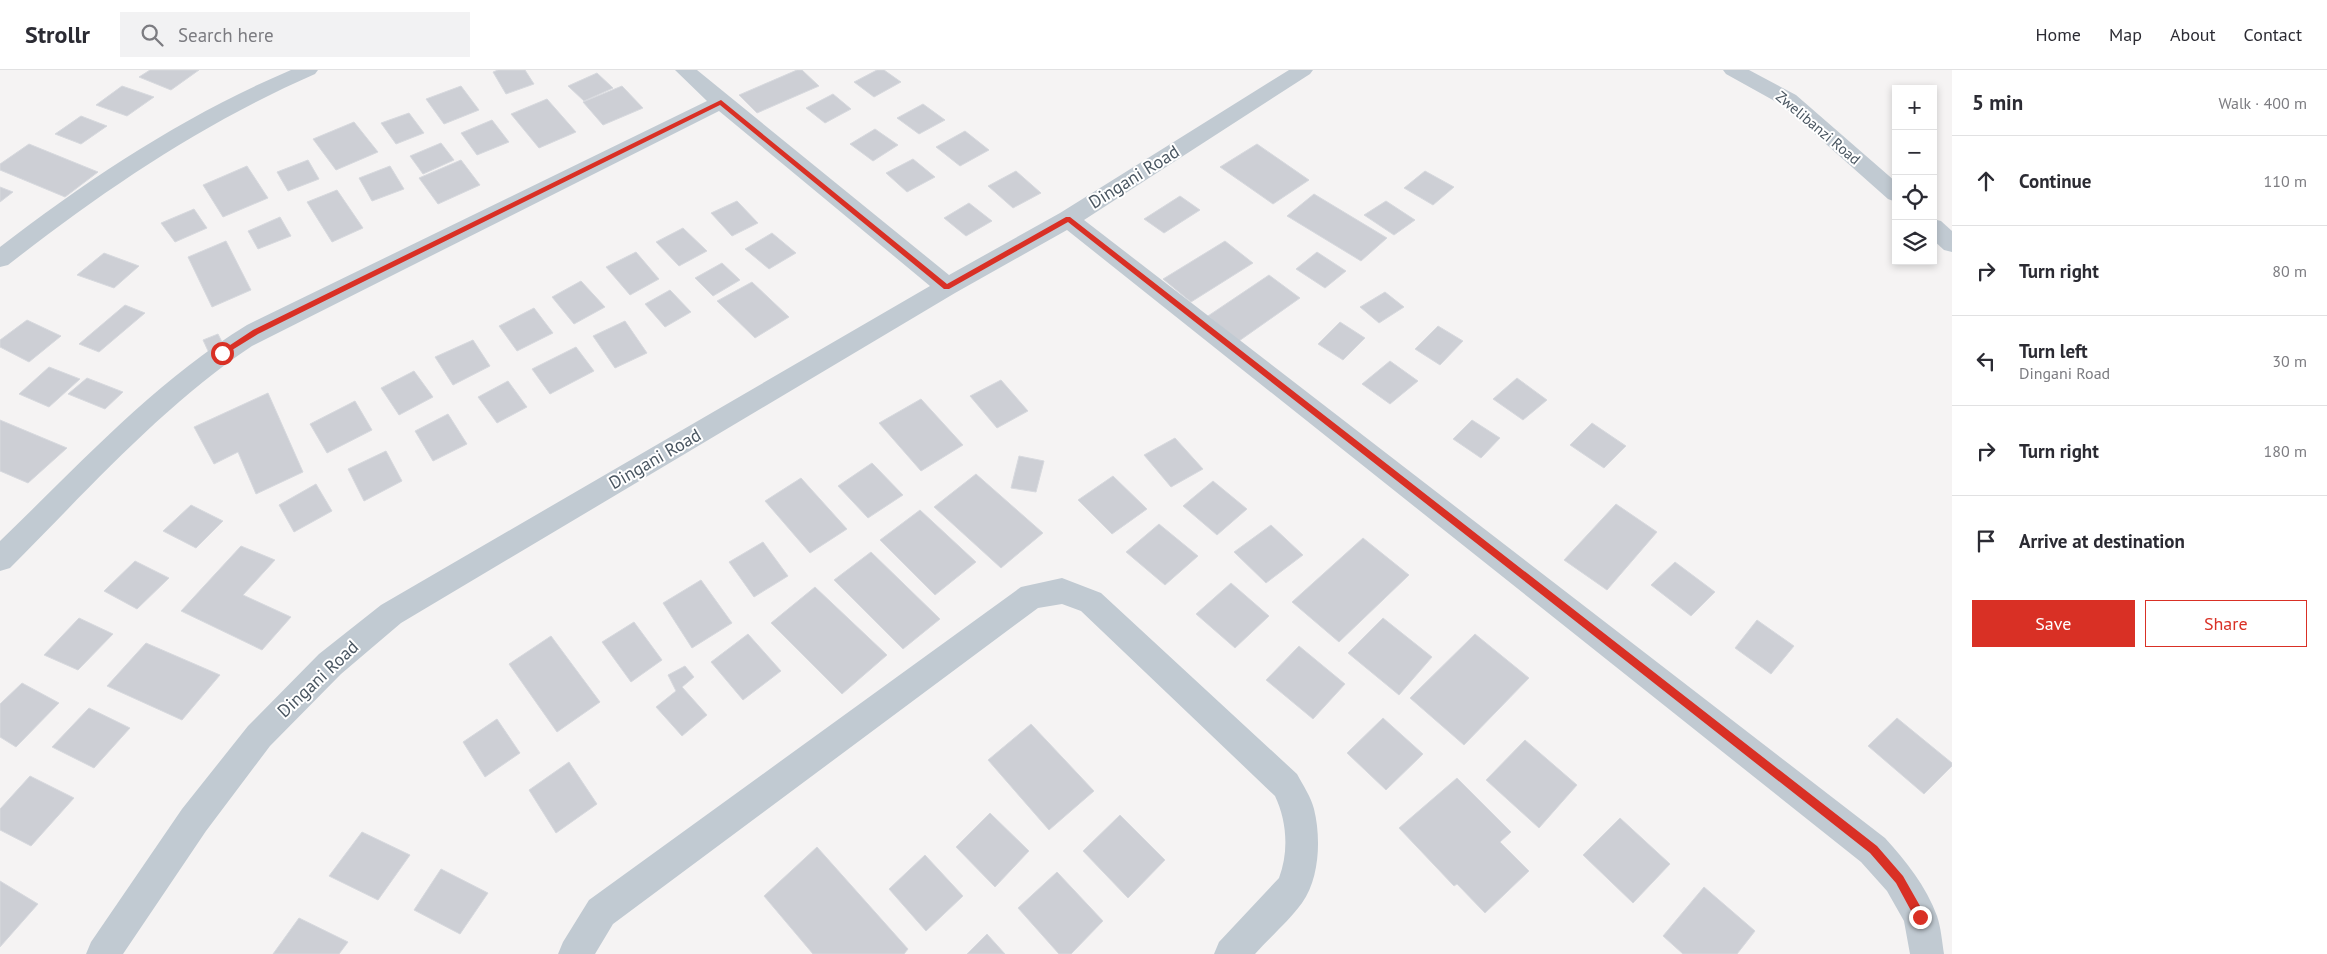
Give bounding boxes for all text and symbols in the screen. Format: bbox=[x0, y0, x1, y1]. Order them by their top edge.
search box bbox=[120, 12, 470, 57]
text: Strollr bbox=[25, 19, 90, 50]
icon: search bbox=[138, 21, 166, 49]
text: Search here bbox=[178, 23, 274, 47]
text: Home bbox=[2035, 23, 2081, 46]
text: Map bbox=[2109, 23, 2142, 46]
text: About bbox=[2170, 23, 2216, 46]
text: Contact bbox=[2244, 23, 2302, 46]
map controls bbox=[1892, 85, 1937, 265]
button: + bbox=[1892, 85, 1937, 130]
street label: Zwelibanzi Road bbox=[1772, 87, 1865, 169]
text: 5 min bbox=[1972, 89, 2023, 116]
text: Walk · 400 m bbox=[2218, 93, 2307, 113]
button: − bbox=[1892, 130, 1937, 175]
street label: Dingani Road bbox=[1084, 140, 1183, 214]
icon: ahead bbox=[1972, 167, 2000, 195]
text: Continue bbox=[2019, 169, 2091, 193]
text: 110 m bbox=[2264, 171, 2307, 191]
button: locate bbox=[1892, 175, 1937, 220]
button: layers bbox=[1892, 220, 1937, 265]
icon: right bbox=[1972, 257, 2000, 285]
text: Turn right bbox=[2019, 259, 2099, 283]
text: 80 m bbox=[2272, 261, 2307, 281]
text: Turn left bbox=[2019, 339, 2088, 363]
route start bbox=[211, 342, 234, 365]
icon: left bbox=[1972, 347, 2000, 375]
text: 30 m bbox=[2272, 351, 2307, 371]
text: Dingani Road bbox=[2019, 363, 2110, 383]
street label: Dingani Road bbox=[605, 423, 705, 494]
icon: right bbox=[1972, 437, 2000, 465]
text: Turn right bbox=[2019, 439, 2099, 463]
text: 180 m bbox=[2264, 441, 2307, 461]
icon: arrive bbox=[1972, 527, 2000, 555]
text: Arrive at destination bbox=[2019, 529, 2185, 553]
button: Save bbox=[1972, 600, 2135, 647]
button: Share bbox=[2145, 600, 2307, 647]
street label: Dingani Road bbox=[272, 635, 363, 722]
route end bbox=[1909, 906, 1932, 929]

